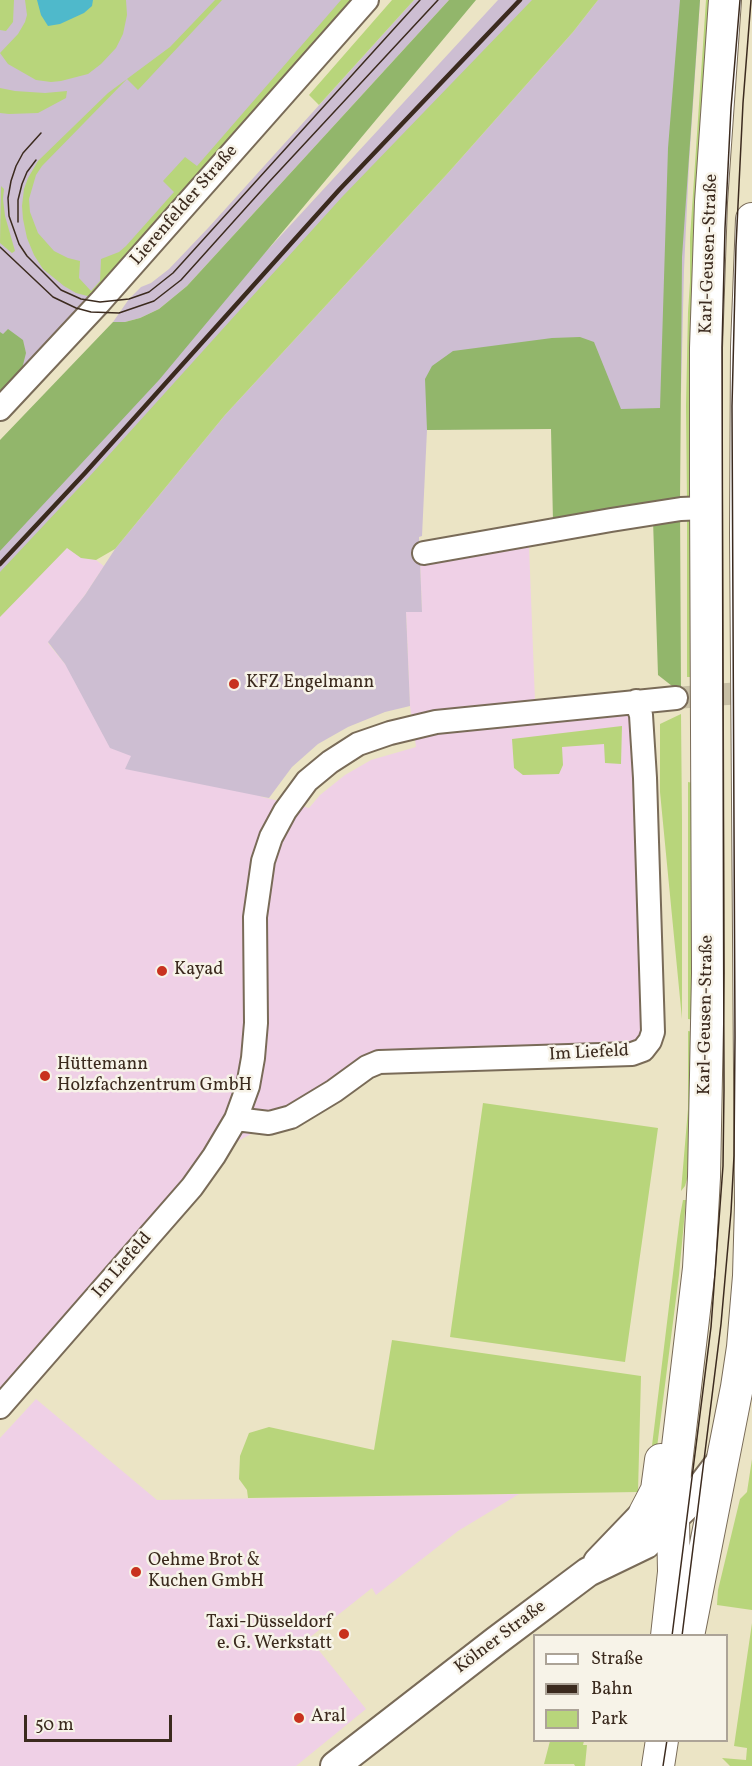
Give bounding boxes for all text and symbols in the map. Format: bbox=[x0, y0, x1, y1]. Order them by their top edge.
street label: Lierenfelder Straße bbox=[127, 141, 243, 271]
street label: Karl-Geusen-Straße bbox=[696, 173, 724, 335]
place label: KFZ Engelmann bbox=[246, 673, 374, 695]
marker: KFZ Engelmann bbox=[227, 677, 241, 691]
street label: Karl-Geusen-Straße bbox=[695, 935, 719, 1095]
place label: Kayad bbox=[174, 960, 223, 982]
marker: Kayad bbox=[155, 964, 169, 978]
street label: Im Liefeld bbox=[548, 1041, 630, 1067]
place label: Hüttemann Holzfachzentrum GmbH bbox=[57, 1055, 252, 1098]
marker: Hüttemann Holzfachzentrum GmbH bbox=[38, 1069, 52, 1083]
street label: Im Liefeld bbox=[89, 1229, 157, 1303]
place label: Oehme Brot & Kuchen GmbH bbox=[148, 1551, 264, 1594]
marker: Oehme Brot & Kuchen GmbH bbox=[129, 1565, 143, 1579]
street label: Kölner Straße bbox=[451, 1597, 551, 1679]
place label: Taxi-Düsseldorf e. G. Werkstatt bbox=[206, 1613, 332, 1656]
marker: Taxi-Düsseldorf e. G. Werkstatt bbox=[337, 1627, 351, 1641]
legend bbox=[533, 1634, 728, 1742]
text: Straße bbox=[591, 1647, 643, 1672]
text: Bahn bbox=[591, 1677, 633, 1702]
scale bar bbox=[27, 1703, 176, 1741]
place label: Aral bbox=[311, 1707, 346, 1729]
text: Park bbox=[591, 1707, 628, 1732]
marker: Aral bbox=[292, 1711, 306, 1725]
text: 50 m bbox=[35, 1713, 74, 1738]

